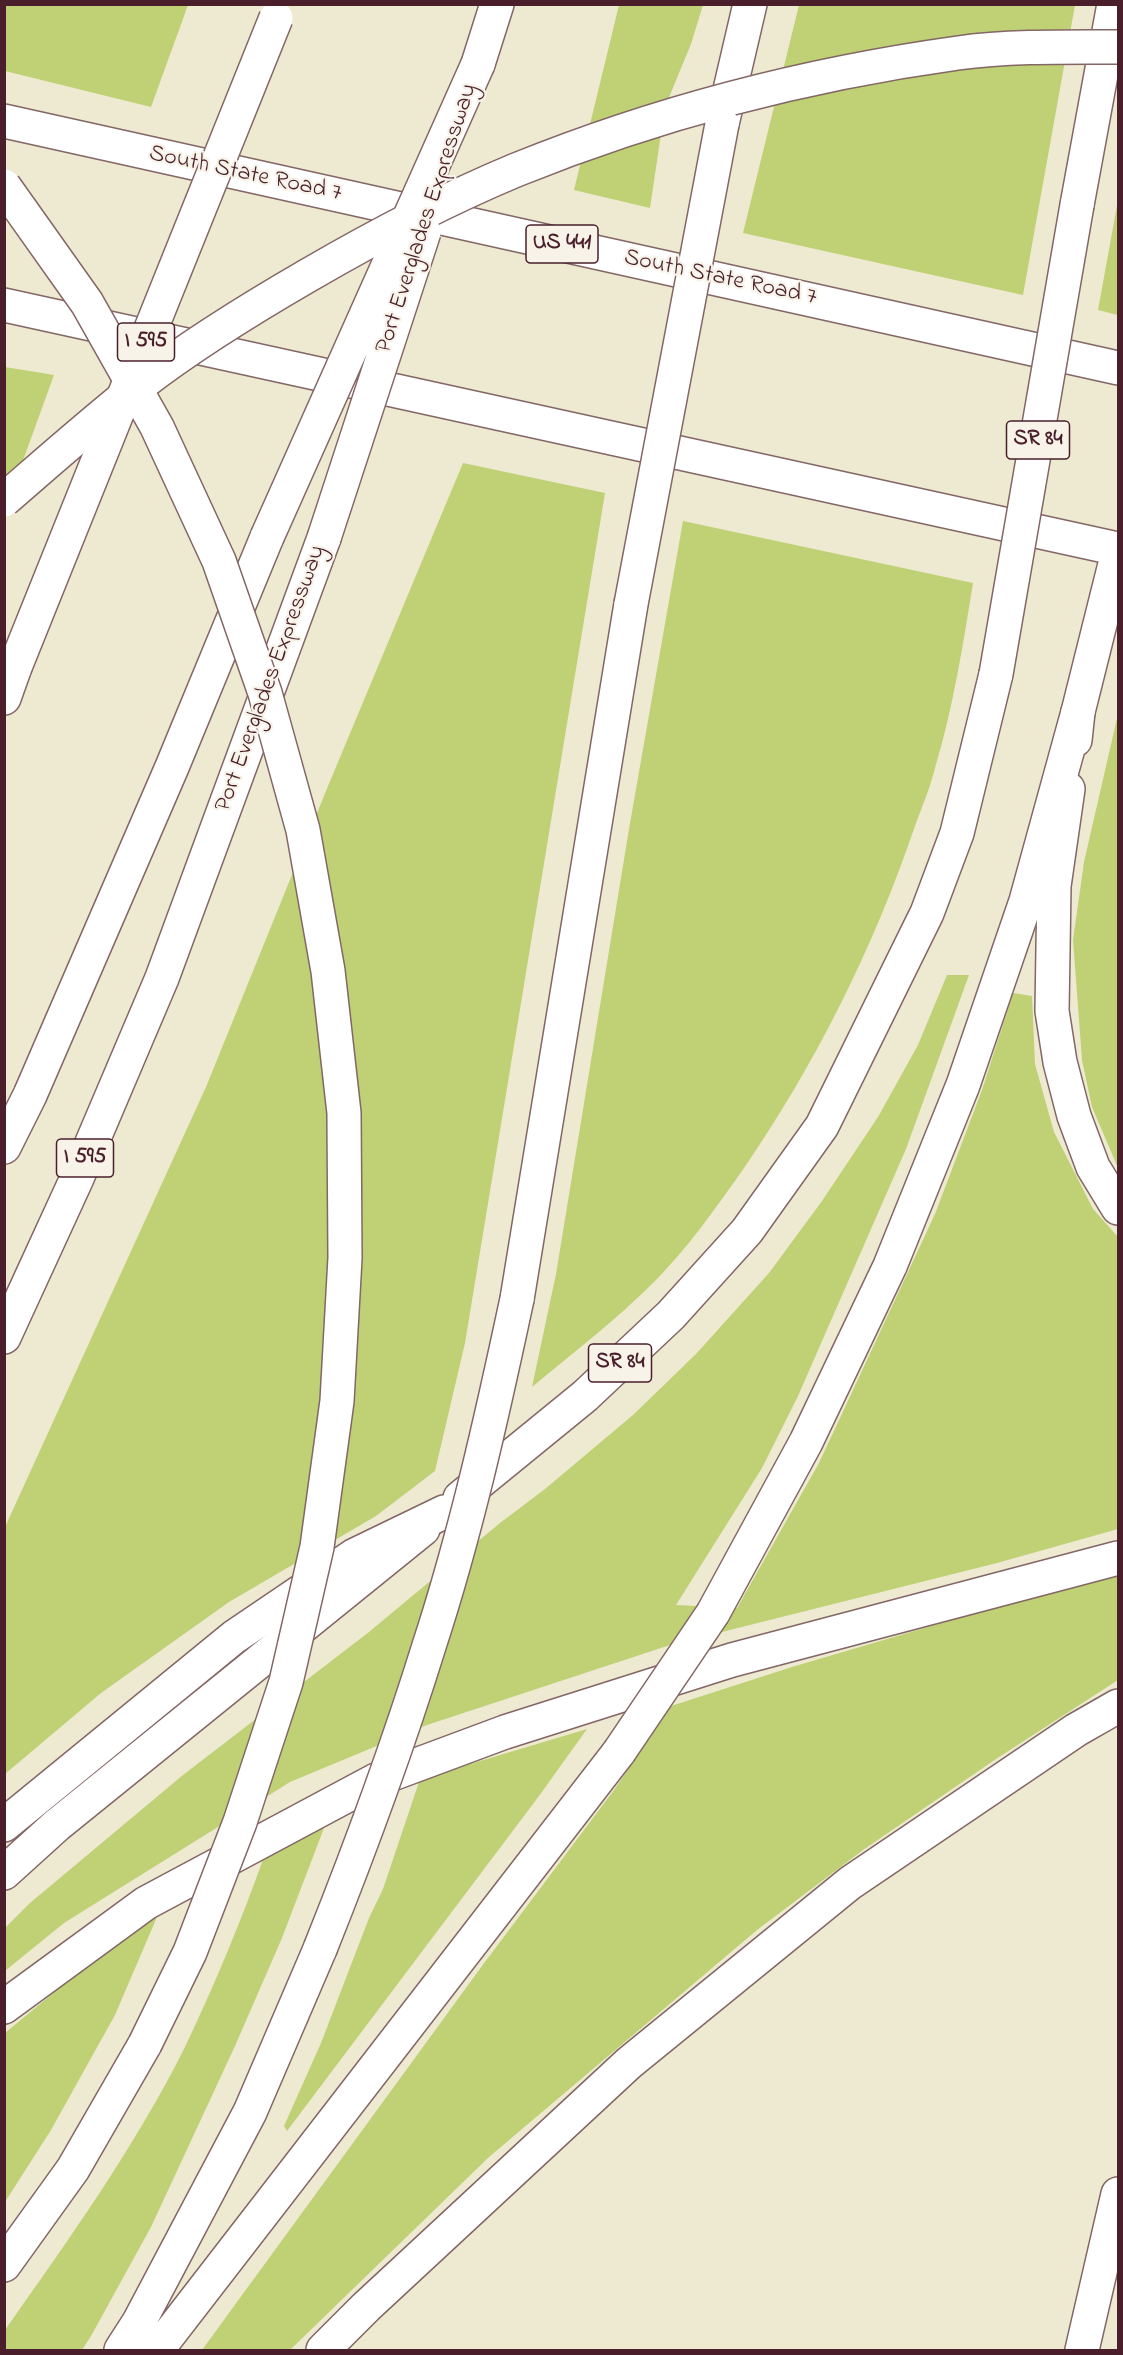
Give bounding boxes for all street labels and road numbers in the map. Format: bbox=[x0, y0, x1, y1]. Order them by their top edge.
street label: Port Everglades Expressway bbox=[371, 81, 485, 357]
street label: South State Road 7 bbox=[146, 141, 344, 209]
road number: US 441 bbox=[526, 225, 598, 263]
street label: South State Road 7 bbox=[621, 245, 819, 313]
road number: I 595 bbox=[118, 323, 174, 361]
road number: SR 84 bbox=[1006, 421, 1070, 459]
street label: Port Everglades Expressway bbox=[210, 542, 334, 816]
road number: I 595 bbox=[56, 1139, 113, 1177]
road number: SR 84 bbox=[588, 1344, 652, 1382]

